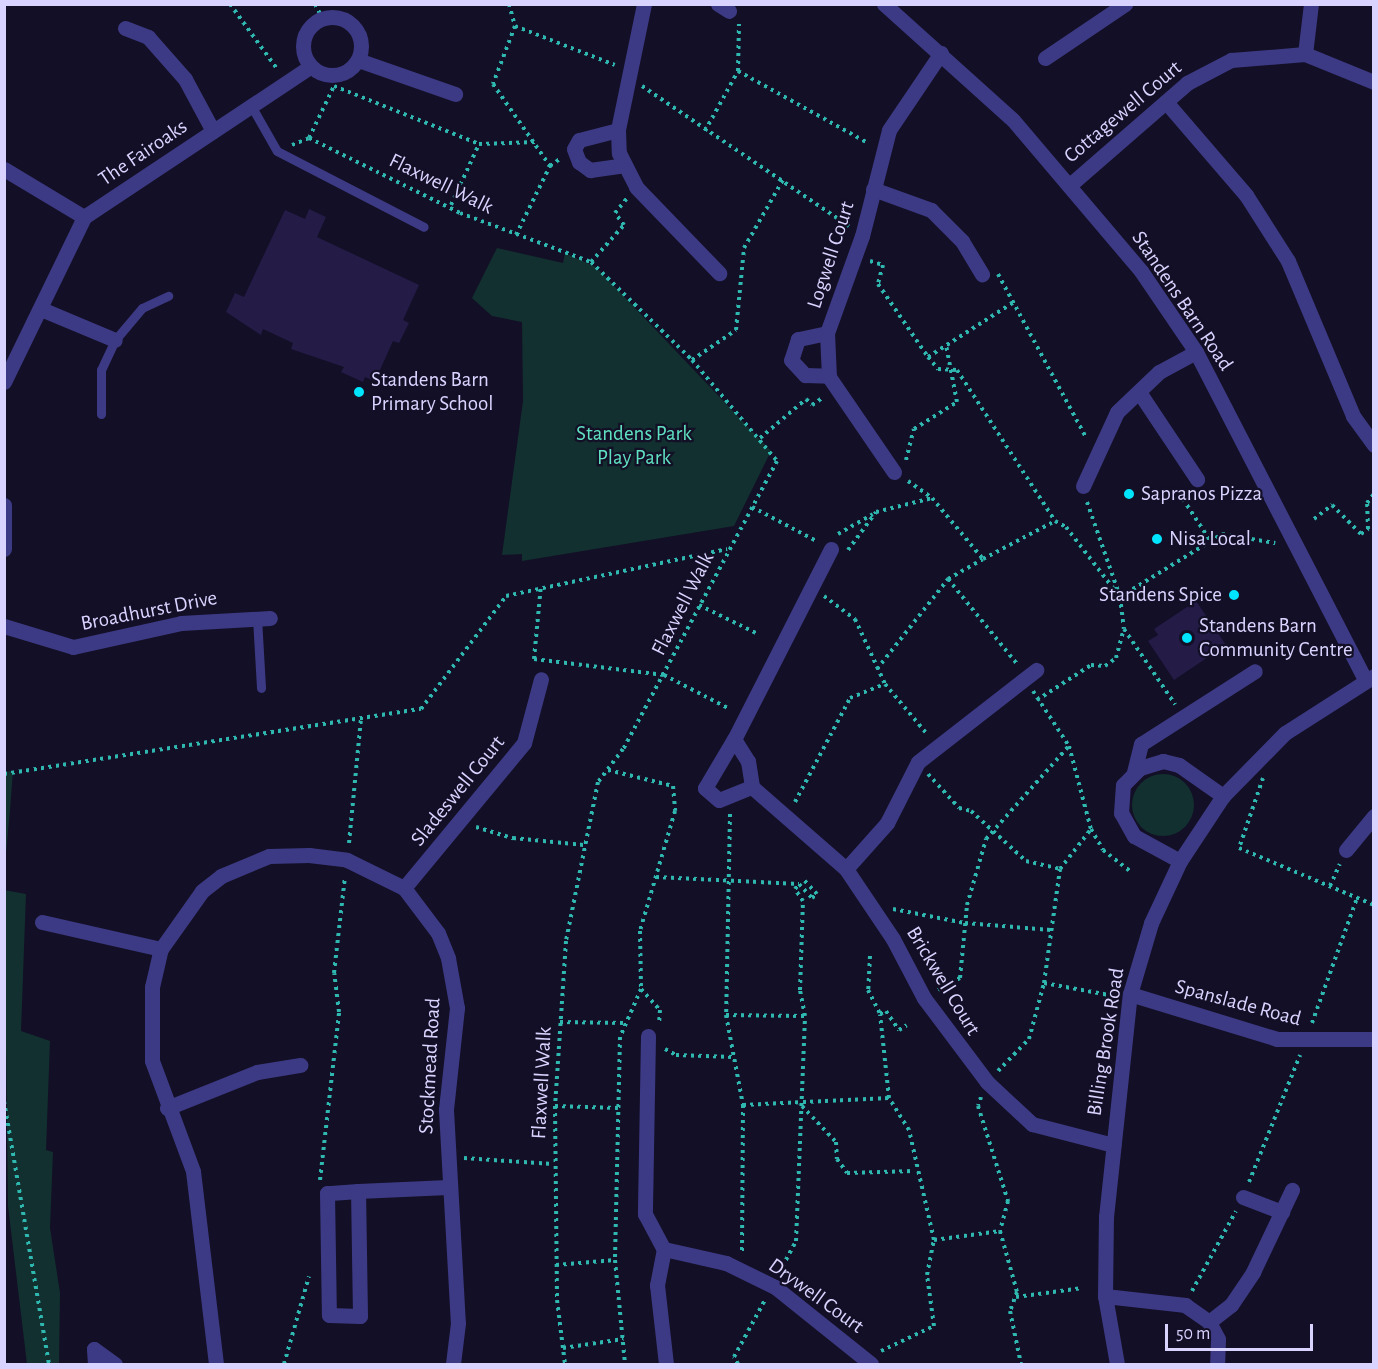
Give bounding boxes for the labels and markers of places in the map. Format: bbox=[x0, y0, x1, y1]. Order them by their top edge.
place label: Standens Barn Primary School bbox=[371, 367, 494, 417]
marker: Standens Barn Primary School bbox=[352, 385, 366, 399]
place label: Sapranos Pizza bbox=[1141, 481, 1262, 507]
marker: Sapranos Pizza bbox=[1122, 487, 1136, 501]
place label: Nisa Local bbox=[1169, 526, 1251, 552]
marker: Nisa Local bbox=[1150, 532, 1164, 546]
place label: Standens Spice bbox=[1099, 582, 1222, 608]
marker: Standens Spice bbox=[1227, 588, 1241, 602]
place label: Standens Barn Community Centre bbox=[1199, 613, 1353, 663]
marker: Standens Barn Community Centre bbox=[1180, 631, 1194, 645]

